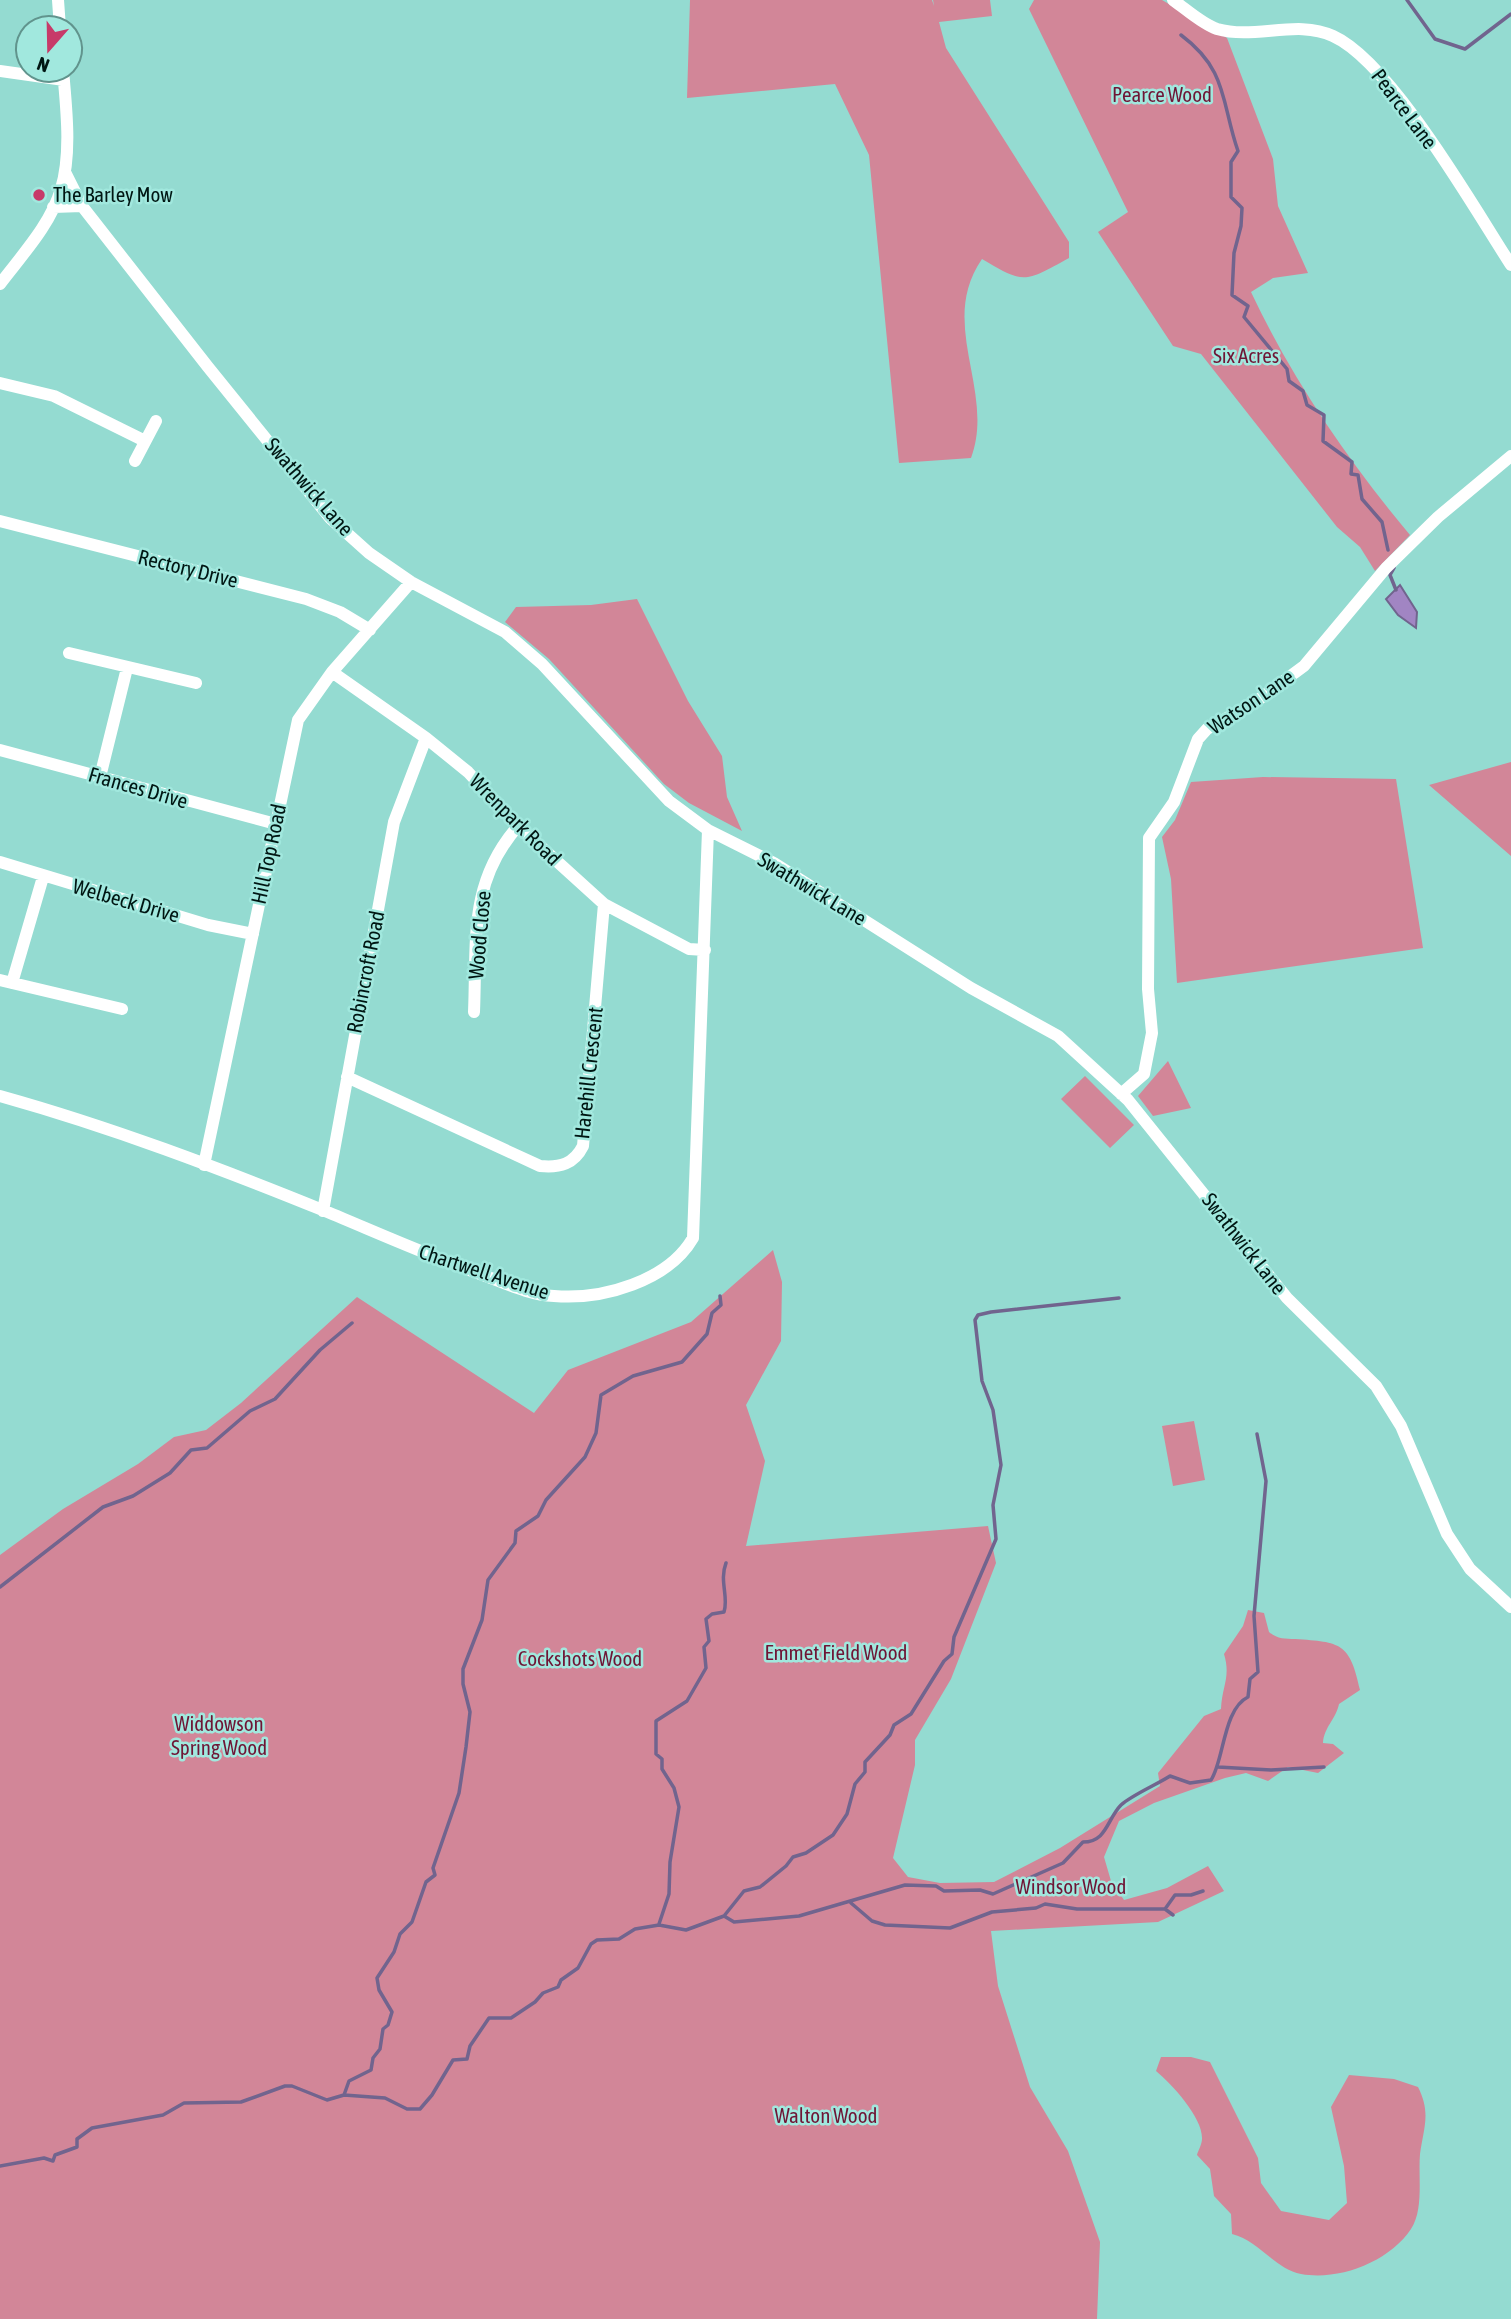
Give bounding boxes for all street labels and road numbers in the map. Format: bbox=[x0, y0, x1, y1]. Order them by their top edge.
street label: Pearce Lane bbox=[1367, 64, 1442, 153]
street label: Swathwick Lane bbox=[261, 433, 359, 540]
street label: Rectory Drive bbox=[136, 544, 241, 592]
street label: Watson Lane bbox=[1203, 664, 1298, 739]
street label: Frances Drive bbox=[86, 761, 191, 813]
street label: Wrenpark Road bbox=[465, 769, 566, 870]
street label: Hill Top Road bbox=[246, 802, 290, 906]
street label: Swathwick Lane bbox=[754, 846, 871, 930]
street label: Welbeck Drive bbox=[70, 873, 182, 927]
street label: Wood Close bbox=[463, 890, 495, 980]
street label: Robincroft Road bbox=[341, 909, 389, 1035]
street label: Harehill Crescent bbox=[569, 1006, 607, 1140]
street label: Swathwick Lane bbox=[1198, 1188, 1292, 1299]
street label: Chartwell Avenue bbox=[416, 1239, 552, 1303]

